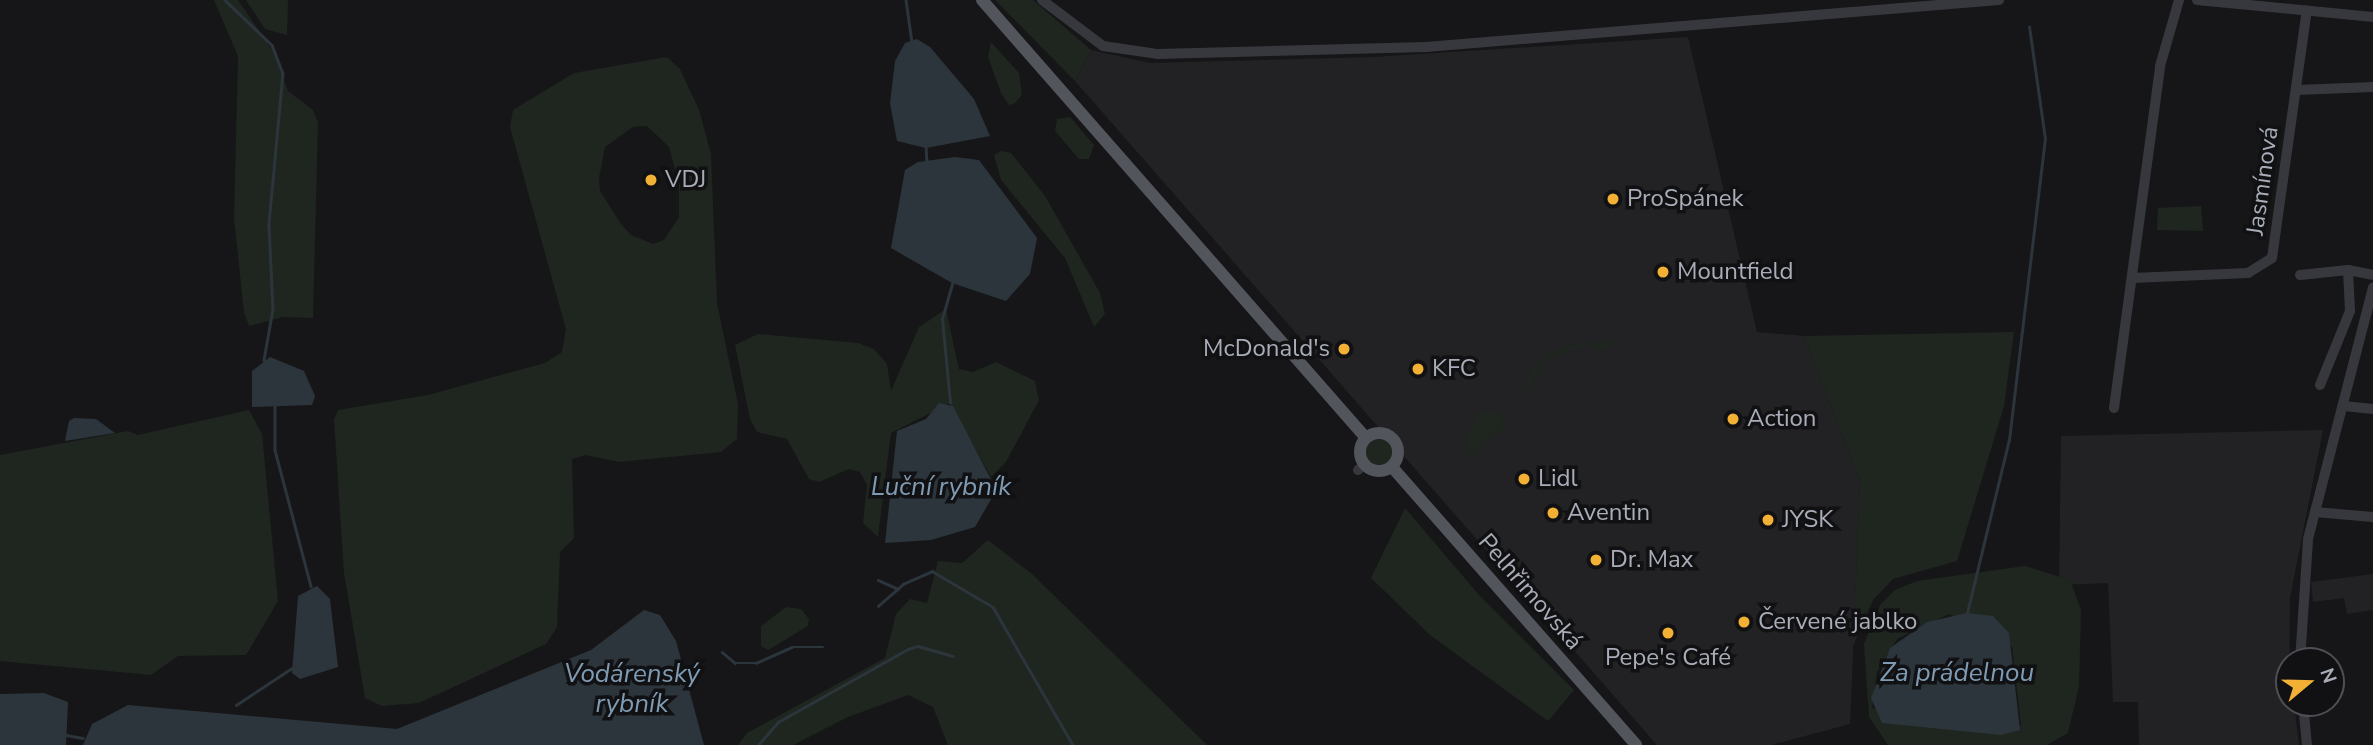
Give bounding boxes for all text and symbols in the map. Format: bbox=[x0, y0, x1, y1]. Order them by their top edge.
street label: Jasmínová bbox=[2241, 125, 2285, 237]
place label: VDJ bbox=[665, 166, 706, 194]
marker: VDJ bbox=[643, 172, 659, 188]
place label: ProSpánek bbox=[1627, 185, 1744, 213]
marker: ProSpánek bbox=[1605, 191, 1621, 207]
place label: Mountfield bbox=[1677, 258, 1794, 286]
marker: Mountfield bbox=[1655, 264, 1671, 280]
place label: McDonald's bbox=[1203, 335, 1330, 363]
marker: McDonald's bbox=[1336, 341, 1352, 357]
place label: KFC bbox=[1432, 355, 1476, 383]
marker: KFC bbox=[1410, 361, 1426, 377]
place label: Action bbox=[1747, 405, 1816, 433]
marker: Action bbox=[1725, 411, 1741, 427]
place label: Lidl bbox=[1538, 465, 1578, 493]
water label: Luční rybník bbox=[871, 471, 1011, 503]
marker: Lidl bbox=[1516, 471, 1532, 487]
place label: Aventin bbox=[1567, 499, 1650, 527]
marker: Aventin bbox=[1545, 505, 1561, 521]
place label: JYSK bbox=[1782, 506, 1833, 534]
marker: JYSK bbox=[1760, 512, 1776, 528]
street label: Pelhřimovská bbox=[1472, 528, 1588, 656]
place label: Dr. Max bbox=[1610, 546, 1693, 574]
marker: Dr. Max bbox=[1588, 552, 1604, 568]
place label: Červené jablko bbox=[1758, 608, 1917, 636]
marker: Červené jablko bbox=[1736, 614, 1752, 630]
marker: Pepe's Café bbox=[1660, 625, 1676, 641]
place label: Pepe's Café bbox=[1605, 644, 1731, 672]
north arrow bbox=[2275, 647, 2345, 717]
water label: Za prádelnou bbox=[1880, 657, 2034, 689]
water label: Vodárenský rybník bbox=[564, 658, 700, 720]
text: N bbox=[2313, 665, 2343, 687]

